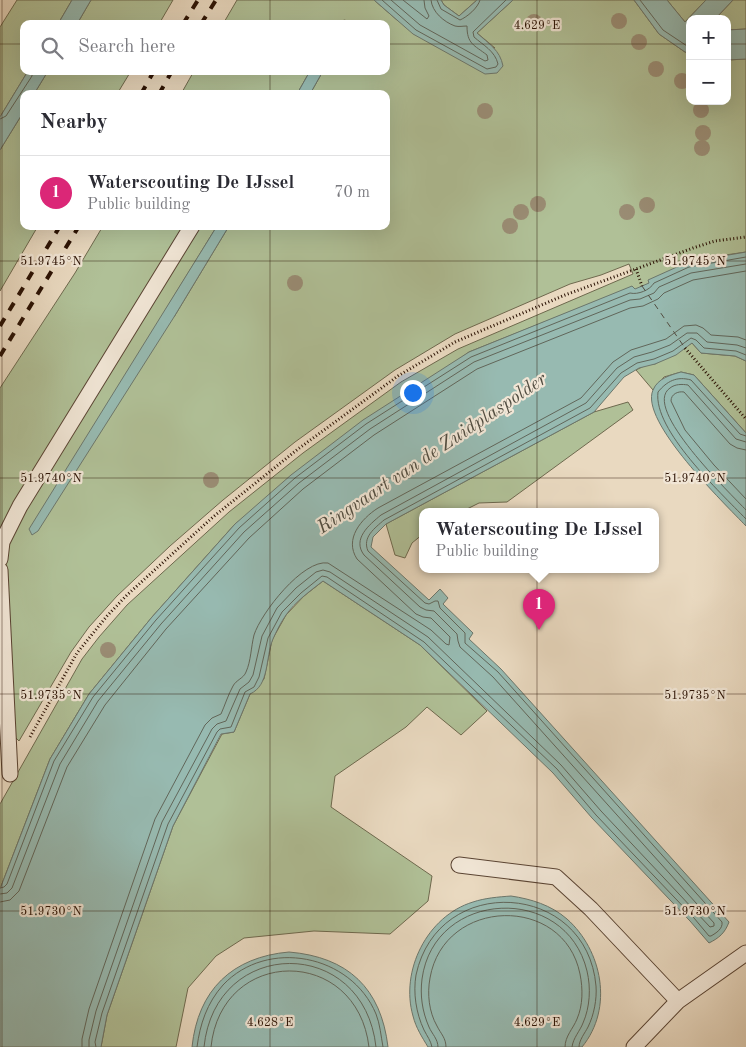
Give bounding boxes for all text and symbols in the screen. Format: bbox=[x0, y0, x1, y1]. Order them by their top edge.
map controls bbox=[686, 15, 731, 105]
button: + bbox=[686, 15, 731, 60]
search box bbox=[20, 20, 390, 75]
text: 4.629°E bbox=[514, 20, 560, 32]
icon: search bbox=[38, 34, 66, 62]
text: Search here bbox=[78, 38, 175, 57]
button: − bbox=[686, 60, 731, 105]
text: Nearby bbox=[40, 112, 108, 133]
text: Waterscouting De IJssel bbox=[87, 174, 294, 193]
text: 1 bbox=[51, 185, 61, 201]
text: 70 m bbox=[334, 185, 370, 201]
text: Public building bbox=[87, 197, 190, 213]
text: 51.9745°N bbox=[20, 255, 82, 268]
text: 51.9745°N bbox=[664, 255, 726, 268]
water label: Ringvaart van de Zuidplaspolder bbox=[313, 370, 551, 539]
your location bbox=[400, 380, 426, 406]
text: 51.9740°N bbox=[20, 472, 82, 485]
text: 51.9740°N bbox=[664, 472, 726, 485]
popup bbox=[419, 508, 659, 573]
text: Waterscouting De IJssel bbox=[435, 521, 643, 540]
text: Public building bbox=[435, 544, 538, 560]
pin: 1 bbox=[523, 589, 555, 630]
text: 51.9735°N bbox=[20, 689, 82, 702]
text: 51.9735°N bbox=[664, 689, 726, 702]
text: 51.9730°N bbox=[20, 905, 82, 918]
text: 51.9730°N bbox=[664, 905, 726, 918]
text: 4.628°E bbox=[247, 1017, 293, 1029]
text: 4.629°E bbox=[514, 1017, 560, 1029]

